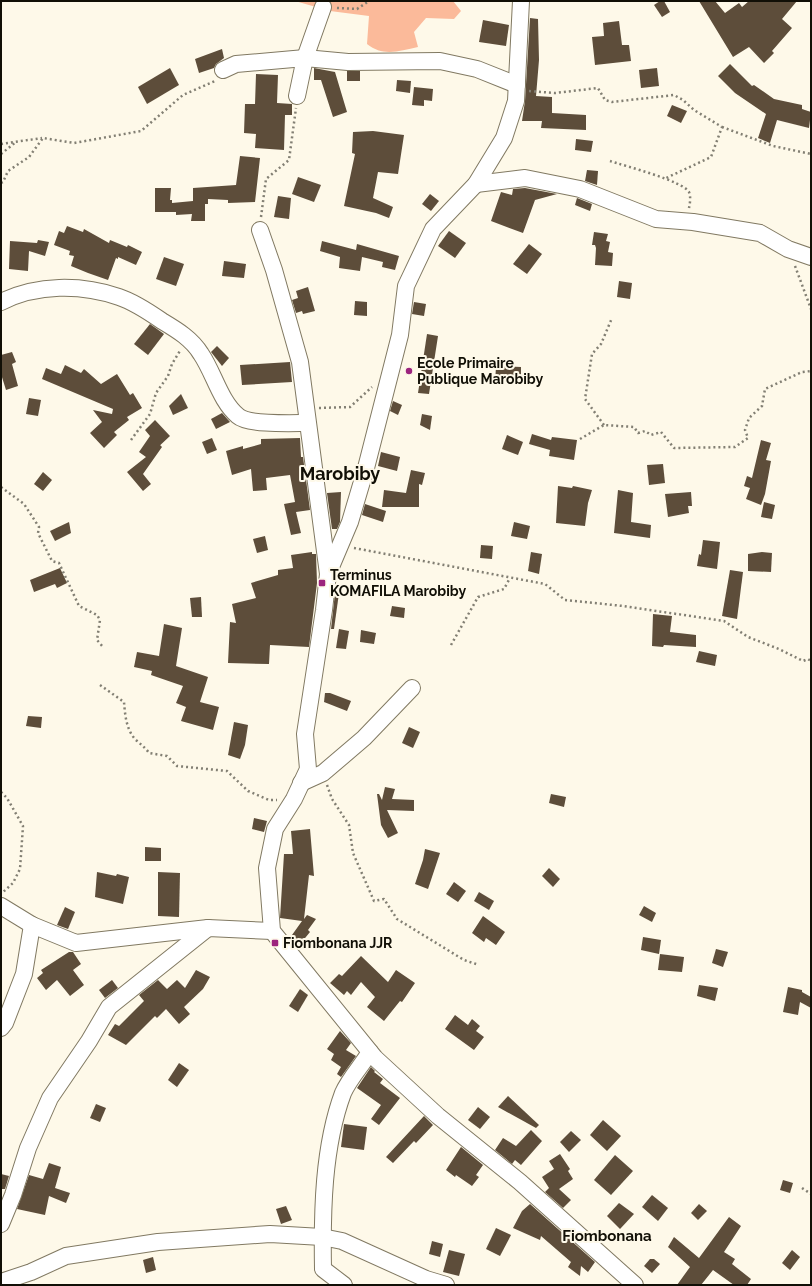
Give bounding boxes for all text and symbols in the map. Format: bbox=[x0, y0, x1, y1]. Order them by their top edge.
place label: Ecole Primaire Publique Marobiby bbox=[417, 355, 543, 387]
marker: Ecole Primaire Publique Marobiby bbox=[404, 366, 414, 376]
district label: Marobiby bbox=[300, 463, 380, 484]
place label: Terminus KOMAFILA Marobiby bbox=[330, 567, 466, 599]
marker: Terminus KOMAFILA Marobiby bbox=[317, 578, 327, 588]
place label: Fiombonana JJR bbox=[283, 935, 393, 951]
marker: Fiombonana JJR bbox=[270, 938, 280, 948]
district label: Fiombonana bbox=[562, 1227, 652, 1245]

